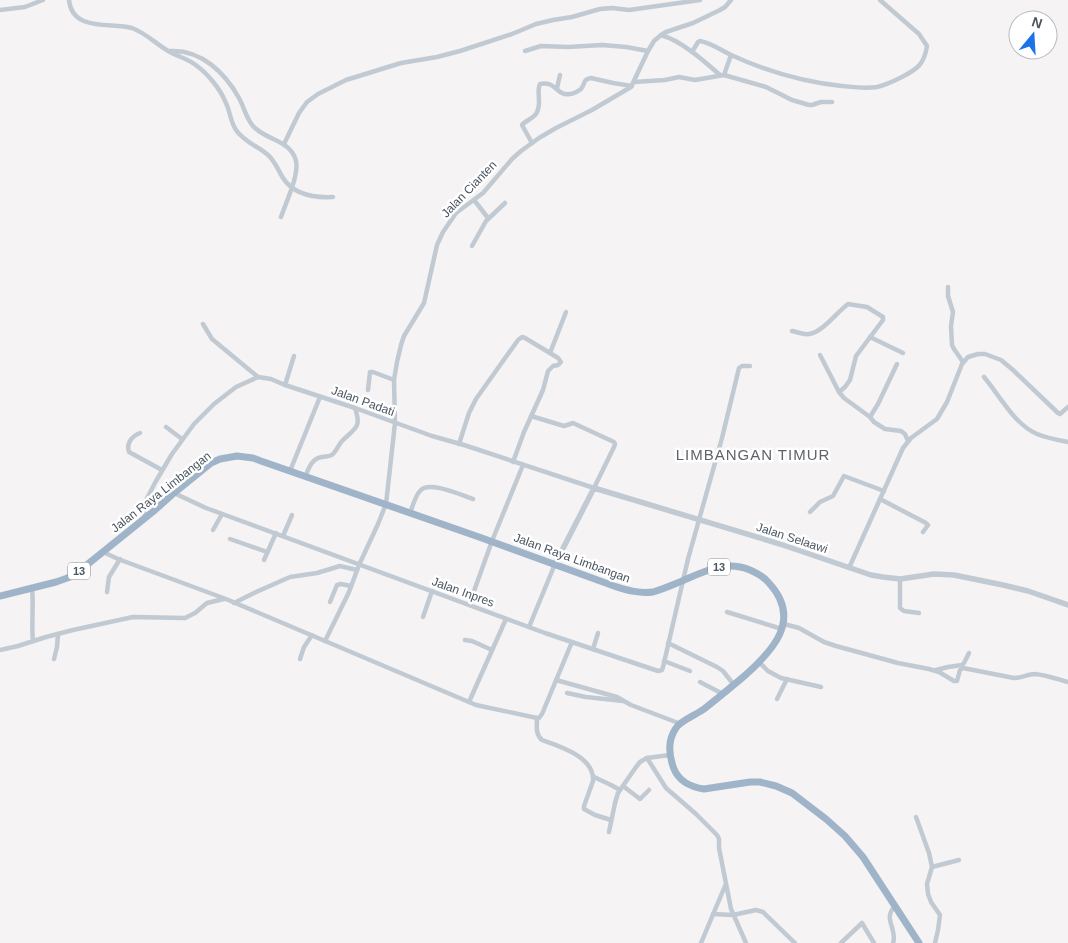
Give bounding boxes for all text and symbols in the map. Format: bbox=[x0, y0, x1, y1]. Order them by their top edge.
north arrow bbox=[1008, 10, 1058, 60]
text: N bbox=[1030, 13, 1044, 32]
street label: Jalan Cianten bbox=[438, 158, 500, 220]
street label: Jalan Padati bbox=[330, 383, 396, 419]
district label: LIMBANGAN TIMUR bbox=[676, 446, 830, 463]
street label: Jalan Raya Limbangan bbox=[108, 449, 214, 535]
street label: Jalan Selaawi bbox=[755, 520, 829, 556]
street label: Jalan Raya Limbangan bbox=[512, 530, 632, 586]
road number: 13 bbox=[708, 558, 730, 576]
road number: 13 bbox=[68, 562, 90, 580]
street label: Jalan Inpres bbox=[430, 574, 496, 610]

